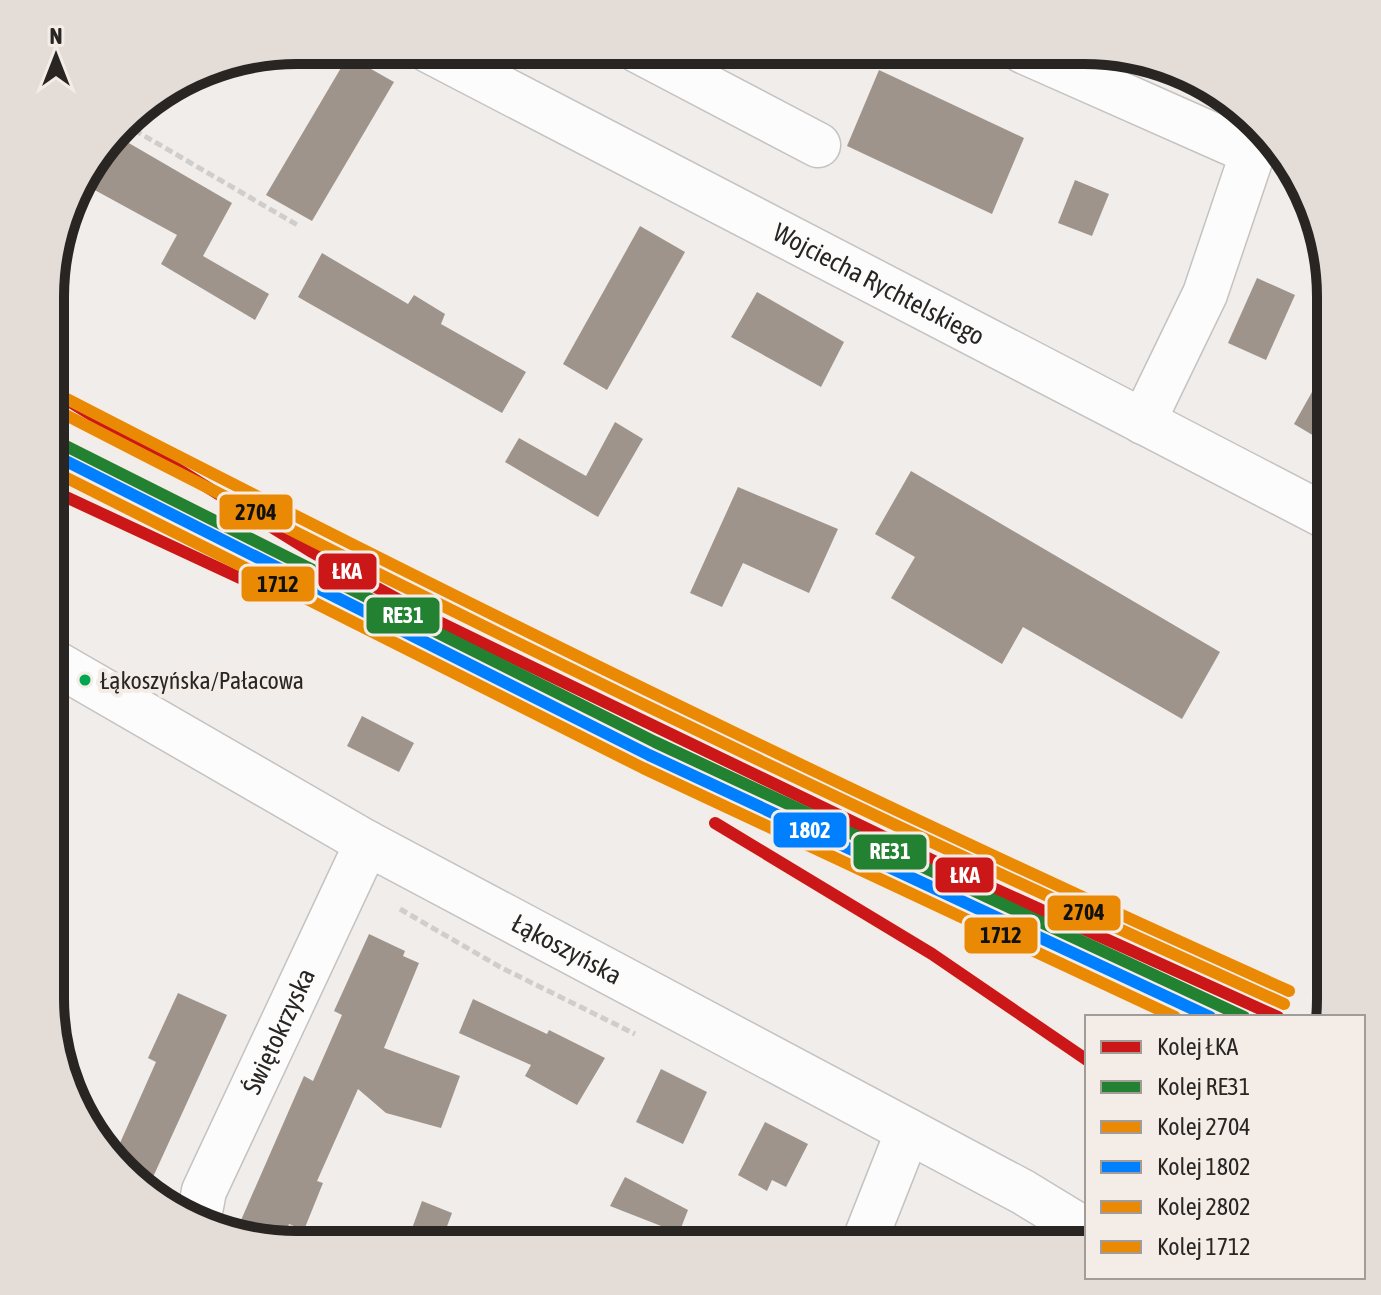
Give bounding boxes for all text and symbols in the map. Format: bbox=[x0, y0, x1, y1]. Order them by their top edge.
north arrow bbox=[16, 16, 96, 96]
text: N bbox=[50, 23, 62, 49]
street label: Wojciecha Rychtelskiego bbox=[768, 217, 989, 351]
line badge: 2704 bbox=[218, 493, 294, 531]
text: 2704 bbox=[235, 499, 277, 525]
line badge: ŁKA bbox=[317, 552, 378, 591]
text: ŁKA bbox=[332, 558, 362, 584]
line badge: 1712 bbox=[240, 565, 316, 603]
text: 1712 bbox=[257, 571, 299, 597]
line badge: RE31 bbox=[365, 596, 441, 635]
text: RE31 bbox=[382, 602, 424, 628]
place label: Łąkoszyńska/Pałacowa bbox=[100, 667, 304, 694]
marker: Łąkoszyńska/Pałacowa bbox=[77, 672, 93, 688]
line badge: 1802 bbox=[772, 811, 848, 849]
text: 1802 bbox=[789, 817, 831, 843]
line badge: RE31 bbox=[852, 833, 928, 871]
text: RE31 bbox=[869, 838, 911, 864]
line badge: ŁKA bbox=[934, 856, 995, 894]
text: ŁKA bbox=[950, 862, 980, 888]
line badge: 2704 bbox=[1046, 894, 1122, 932]
text: 2704 bbox=[1063, 899, 1105, 925]
street label: Łąkoszyńska bbox=[507, 908, 627, 991]
line badge: 1712 bbox=[963, 916, 1039, 955]
text: 1712 bbox=[980, 922, 1022, 948]
street label: Świętokrzyska bbox=[237, 964, 321, 1099]
legend bbox=[1085, 1015, 1365, 1279]
text: Kolej ŁKA bbox=[1157, 1033, 1238, 1060]
text: Kolej RE31 bbox=[1157, 1073, 1250, 1100]
text: Kolej 2704 bbox=[1157, 1113, 1251, 1140]
text: Kolej 1802 bbox=[1157, 1153, 1251, 1180]
text: Kolej 2802 bbox=[1157, 1193, 1251, 1220]
text: Kolej 1712 bbox=[1157, 1233, 1251, 1260]

